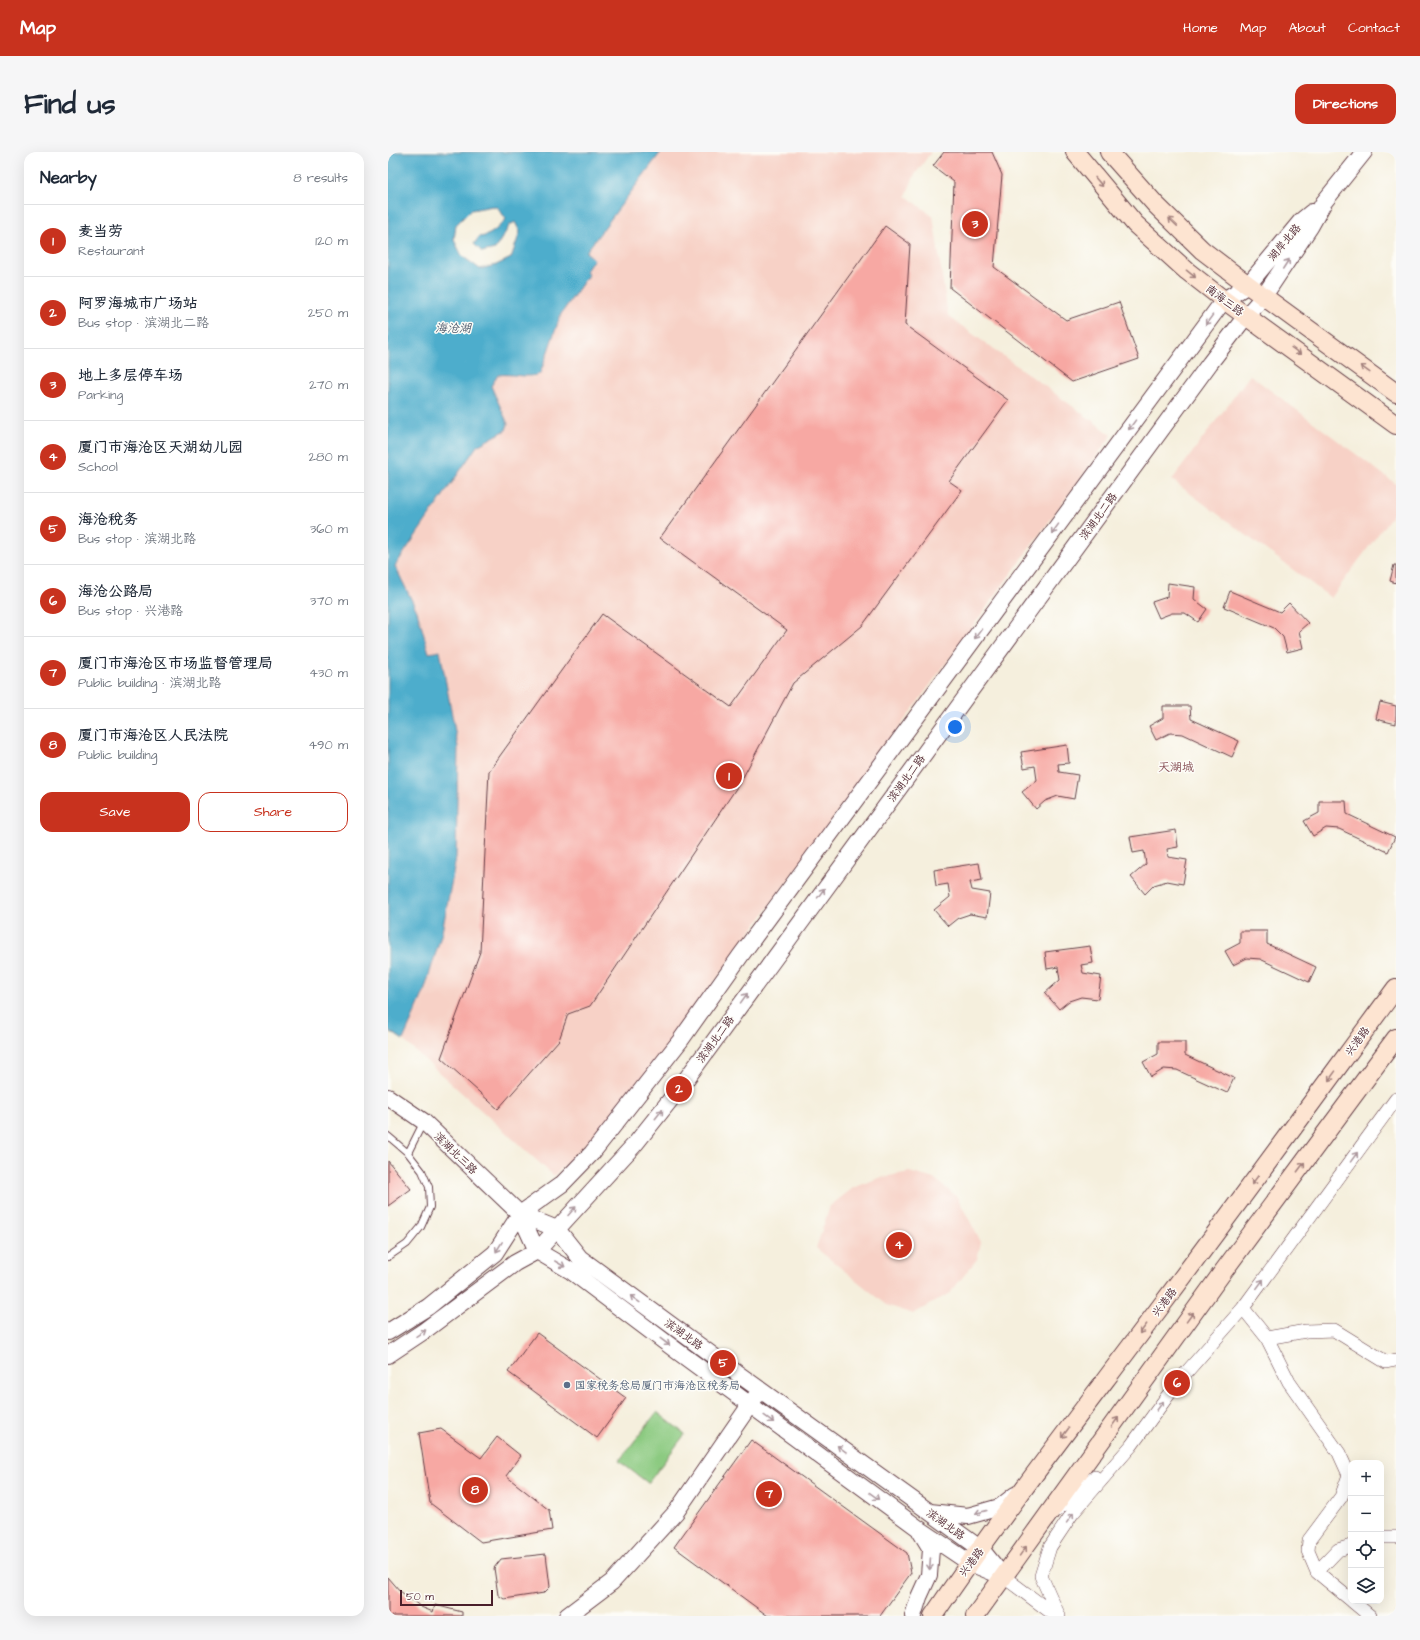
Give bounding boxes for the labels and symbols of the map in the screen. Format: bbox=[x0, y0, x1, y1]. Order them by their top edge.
one-way arrow bbox=[1095, 177, 1104, 187]
pin: 3 bbox=[962, 209, 988, 239]
one-way arrow bbox=[1168, 217, 1178, 227]
street label: 湖岸北路 bbox=[1264, 221, 1304, 264]
one-way arrow bbox=[1282, 258, 1290, 269]
one-way arrow bbox=[1185, 270, 1196, 278]
street label: 南海三路 bbox=[1203, 281, 1247, 320]
one-way arrow bbox=[1205, 314, 1213, 325]
water label: 海沧湖 bbox=[435, 320, 472, 337]
one-way arrow bbox=[1290, 347, 1301, 355]
one-way arrow bbox=[1359, 365, 1370, 374]
one-way arrow bbox=[1128, 419, 1136, 430]
street label: 滨湖北二路 bbox=[1076, 490, 1121, 543]
one-way arrow bbox=[1051, 524, 1059, 535]
one-way arrow bbox=[974, 628, 982, 639]
your location bbox=[945, 717, 965, 737]
street label: 滨湖北二路 bbox=[884, 752, 929, 805]
district label: 天湖城 bbox=[1158, 759, 1194, 776]
pin: 1 bbox=[716, 761, 742, 791]
one-way arrow bbox=[817, 888, 825, 899]
one-way arrow bbox=[740, 993, 748, 1004]
street label: 滨湖北二路 bbox=[693, 1013, 738, 1066]
street label: 兴港路 bbox=[1342, 1024, 1373, 1059]
one-way arrow bbox=[1327, 1070, 1336, 1081]
pin: 2 bbox=[666, 1074, 692, 1104]
one-way arrow bbox=[654, 1108, 663, 1119]
street label: 滨湖北三路 bbox=[431, 1129, 481, 1178]
one-way arrow bbox=[1349, 1151, 1358, 1162]
one-way arrow bbox=[1296, 1161, 1305, 1172]
one-way arrow bbox=[1251, 1175, 1259, 1186]
one-way arrow bbox=[568, 1206, 577, 1216]
pin: 4 bbox=[886, 1230, 912, 1260]
one-way arrow bbox=[495, 1242, 503, 1253]
one-way arrow bbox=[554, 1261, 566, 1269]
one-way arrow bbox=[1256, 1279, 1264, 1290]
street label: 兴港路 bbox=[1148, 1285, 1180, 1320]
one-way arrow bbox=[630, 1295, 641, 1303]
one-way arrow bbox=[1186, 1311, 1195, 1322]
street label: 滨湖北路 bbox=[661, 1315, 706, 1353]
one-way arrow bbox=[1139, 1324, 1148, 1335]
one-way arrow bbox=[415, 1329, 426, 1337]
one-way arrow bbox=[659, 1337, 670, 1346]
pin: 5 bbox=[710, 1348, 736, 1378]
pin: 6 bbox=[1164, 1368, 1190, 1398]
place label: 国家税务总局厦门市海沧区税务局 bbox=[575, 1378, 740, 1393]
marker: 国家税务总局厦门市海沧区税务局 bbox=[562, 1380, 572, 1390]
one-way arrow bbox=[1156, 1401, 1164, 1412]
one-way arrow bbox=[763, 1415, 774, 1423]
one-way arrow bbox=[1111, 1417, 1119, 1428]
one-way arrow bbox=[1061, 1428, 1070, 1439]
one-way arrow bbox=[837, 1445, 848, 1454]
pin: 8 bbox=[462, 1475, 488, 1505]
pin: 7 bbox=[756, 1479, 782, 1509]
one-way arrow bbox=[868, 1492, 879, 1500]
street label: 滨湖北路 bbox=[923, 1505, 968, 1543]
one-way arrow bbox=[975, 1509, 988, 1517]
one-way arrow bbox=[1066, 1513, 1074, 1524]
street label: 兴港路 bbox=[955, 1545, 987, 1580]
one-way arrow bbox=[1019, 1545, 1027, 1556]
one-way arrow bbox=[926, 1557, 933, 1570]
scale bar bbox=[400, 1588, 493, 1607]

